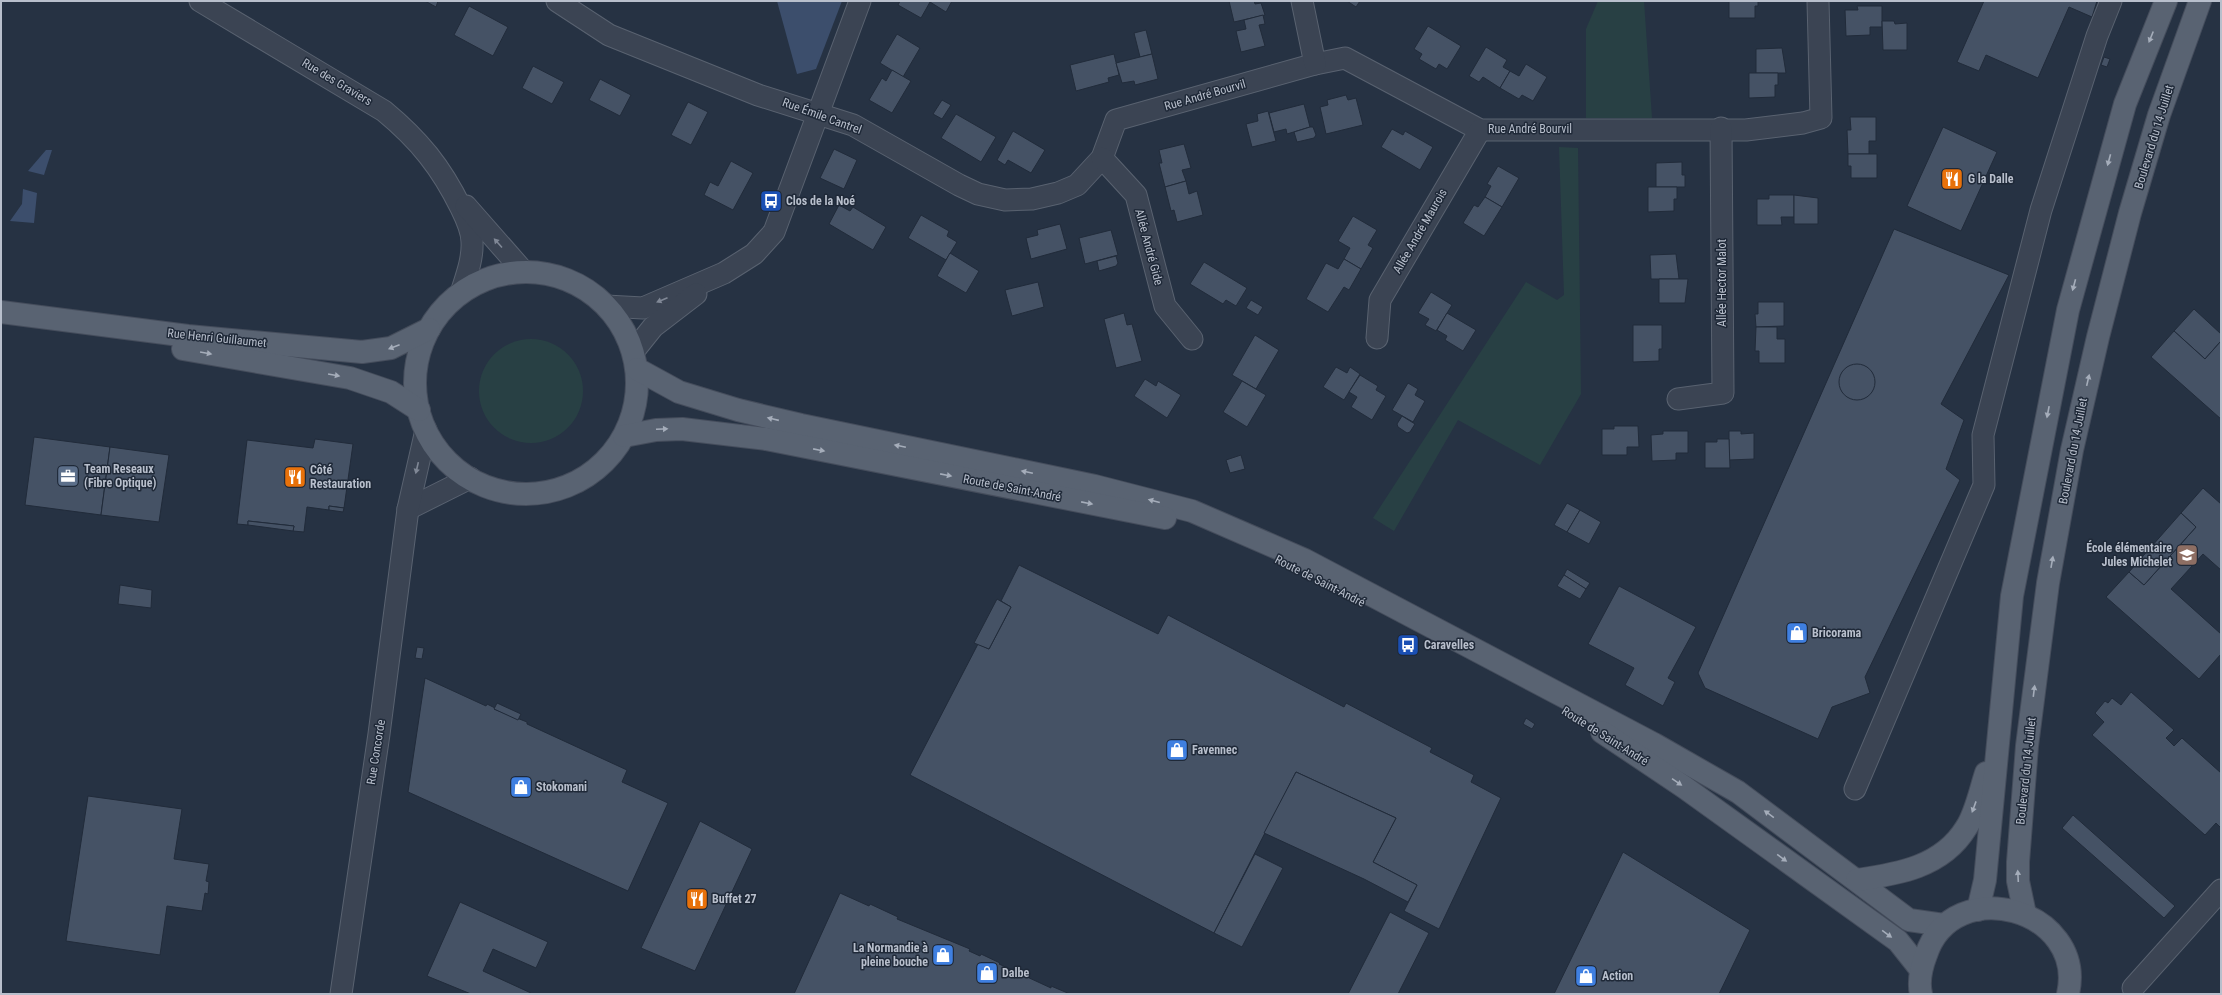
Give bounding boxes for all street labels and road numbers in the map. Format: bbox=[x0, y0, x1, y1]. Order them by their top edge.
street label: Rue des Graviers bbox=[299, 56, 375, 108]
street label: Rue André Bourvil bbox=[1163, 77, 1247, 113]
street label: Boulevard du 14 Juillet bbox=[2132, 83, 2177, 191]
street label: Rue Émile Cantrel bbox=[780, 94, 864, 137]
street label: Rue André Bourvil bbox=[1488, 122, 1572, 136]
street label: Allée André Maurois bbox=[1390, 186, 1450, 276]
street label: Allée André Gide bbox=[1132, 207, 1166, 287]
street label: Allée Hector Malot bbox=[1715, 239, 1729, 327]
street label: Rue Henri Guillaumet bbox=[167, 326, 268, 350]
street label: Boulevard du 14 Juillet bbox=[2056, 396, 2090, 505]
street label: Route de Saint-André bbox=[962, 472, 1062, 504]
street label: Route de Saint-André bbox=[1273, 552, 1368, 610]
street label: Route de Saint-André bbox=[1559, 704, 1651, 768]
street label: Boulevard du 14 Juillet bbox=[2013, 716, 2039, 825]
street label: Rue Concorde bbox=[364, 718, 388, 786]

